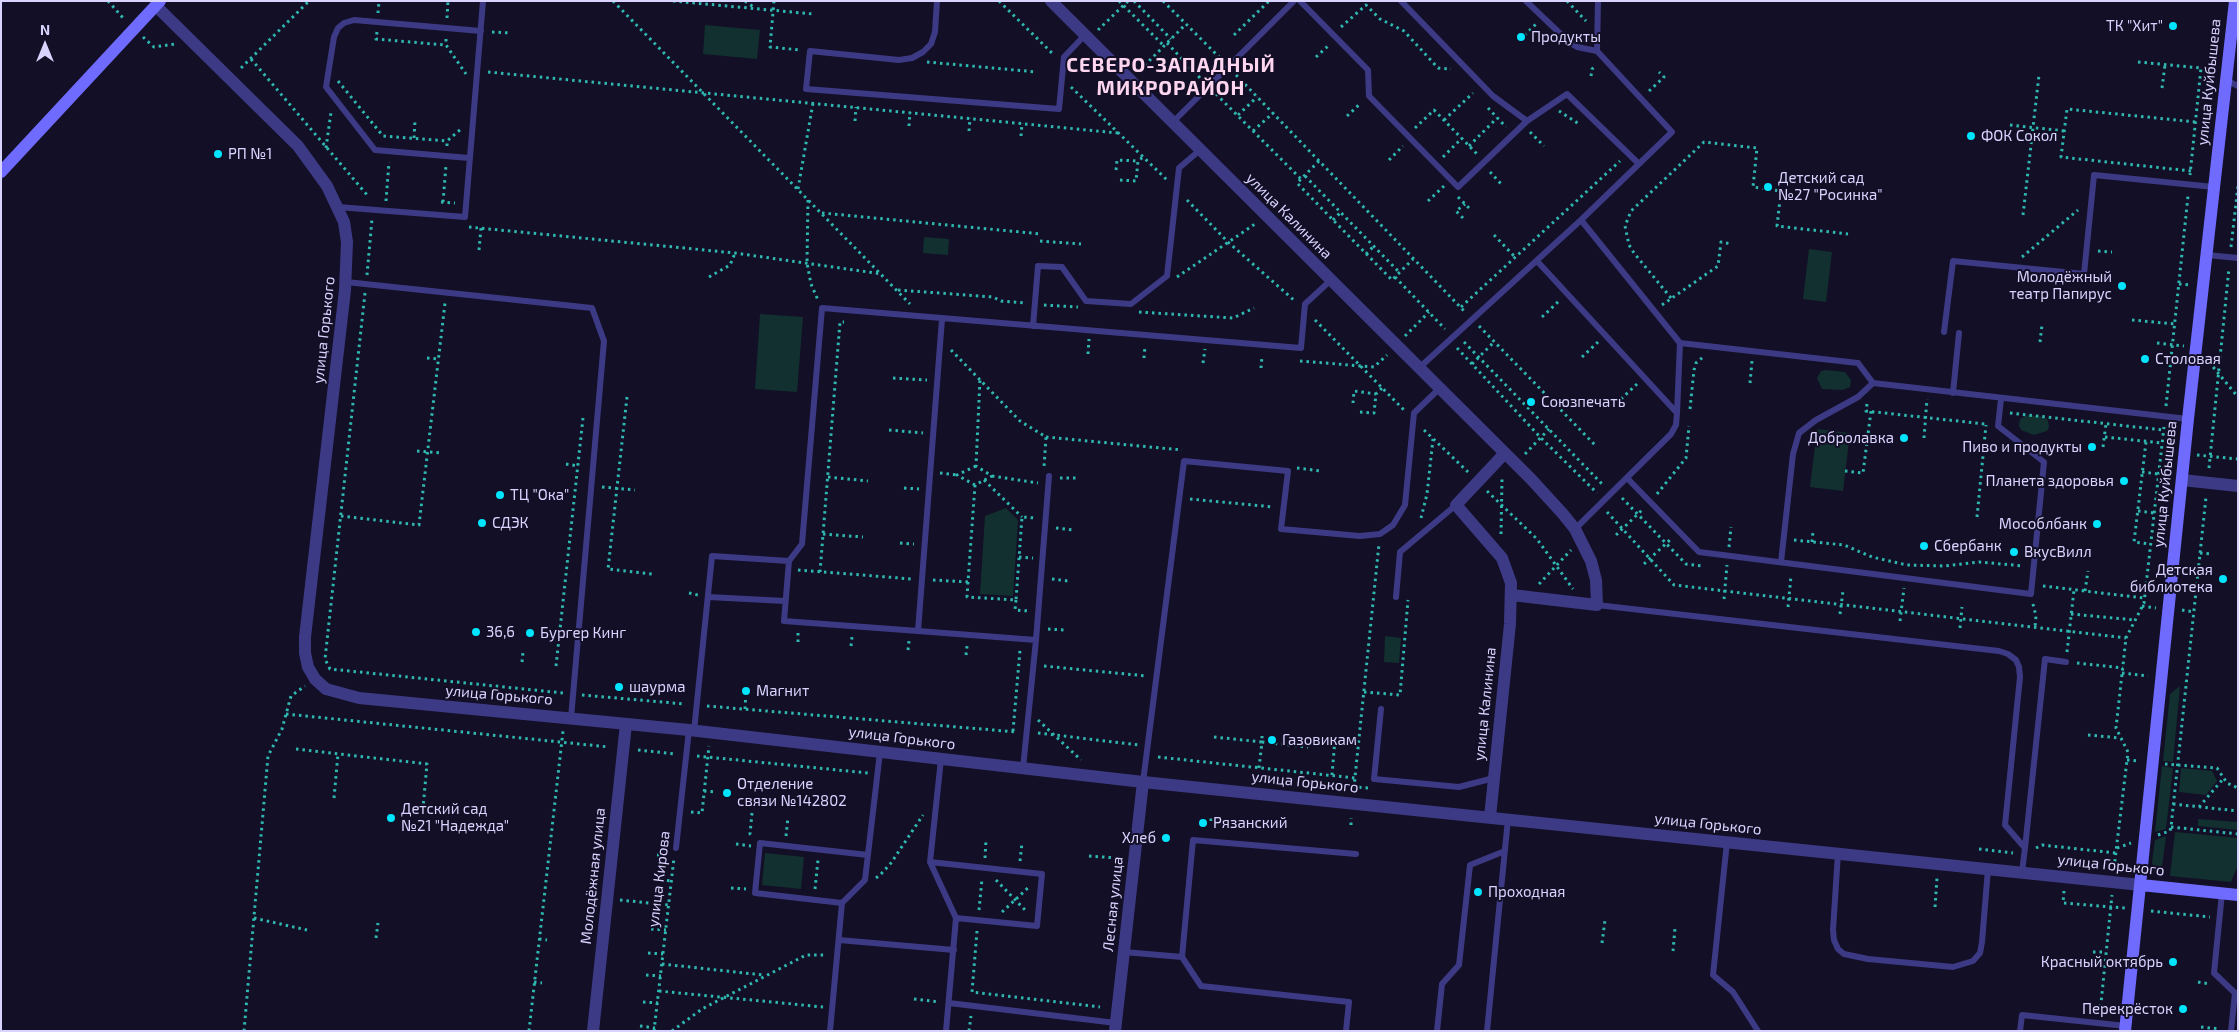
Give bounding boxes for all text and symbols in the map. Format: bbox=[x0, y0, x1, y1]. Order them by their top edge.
place label: ТК "Хит" bbox=[2106, 17, 2163, 35]
street label: улица Куйбышева bbox=[2193, 18, 2225, 146]
north arrow bbox=[20, 20, 70, 70]
marker: ТК "Хит" bbox=[2167, 20, 2179, 32]
text: N bbox=[40, 21, 50, 38]
place label: Продукты bbox=[1531, 28, 1601, 46]
marker: Продукты bbox=[1515, 31, 1527, 43]
district label: СЕВЕРО-ЗАПАДНЫЙ МИКРОРАЙОН bbox=[1064, 53, 1278, 100]
place label: ФОК Сокол bbox=[1981, 127, 2058, 145]
marker: ФОК Сокол bbox=[1965, 130, 1977, 142]
place label: РП №1 bbox=[228, 145, 272, 163]
marker: РП №1 bbox=[212, 148, 224, 160]
street label: улица Калинина bbox=[1242, 169, 1336, 263]
place label: Детский сад №27 "Росинка" bbox=[1778, 169, 1882, 204]
marker: Детский сад №27 "Росинка" bbox=[1762, 181, 1774, 193]
place label: Молодёжный театр Папирус bbox=[2009, 268, 2112, 303]
street label: улица Горького bbox=[309, 276, 339, 384]
marker: Молодёжный театр Папирус bbox=[2116, 280, 2128, 292]
place label: Столовая bbox=[2155, 350, 2221, 368]
marker: Столовая bbox=[2139, 353, 2151, 365]
place label: Союзпечать bbox=[1541, 393, 1625, 411]
marker: Союзпечать bbox=[1525, 396, 1537, 408]
street label: улица Куйбышева bbox=[2149, 420, 2181, 548]
place label: Добролавка bbox=[1808, 429, 1894, 447]
marker: Добролавка bbox=[1898, 432, 1910, 444]
place label: Пиво и продукты bbox=[1962, 438, 2082, 456]
marker: Пиво и продукты bbox=[2086, 441, 2098, 453]
place label: Планета здоровья bbox=[1986, 472, 2114, 490]
marker: Планета здоровья bbox=[2118, 475, 2130, 487]
place label: ТЦ "Ока" bbox=[510, 486, 569, 504]
marker: ТЦ "Ока" bbox=[494, 489, 506, 501]
place label: СДЭК bbox=[492, 514, 529, 532]
place label: Мособлбанк bbox=[1999, 515, 2087, 533]
marker: СДЭК bbox=[476, 517, 488, 529]
marker: Мособлбанк bbox=[2091, 518, 2103, 530]
place label: Сбербанк bbox=[1934, 537, 2002, 555]
marker: Сбербанк bbox=[1918, 540, 1930, 552]
place label: ВкусВилл bbox=[2024, 543, 2092, 561]
marker: ВкусВилл bbox=[2008, 546, 2020, 558]
place label: Детская библиотека bbox=[2130, 561, 2213, 596]
marker: Детская библиотека bbox=[2217, 573, 2229, 585]
place label: 36,6 bbox=[486, 623, 515, 641]
place label: Бургер Кинг bbox=[540, 624, 626, 642]
marker: 36,6 bbox=[470, 626, 482, 638]
marker: Бургер Кинг bbox=[524, 627, 536, 639]
street label: улица Калинина bbox=[1470, 646, 1500, 762]
place label: шаурма bbox=[629, 678, 686, 696]
street label: улица Горького bbox=[445, 681, 553, 709]
marker: шаурма bbox=[613, 681, 625, 693]
place label: Магнит bbox=[756, 682, 809, 700]
marker: Магнит bbox=[740, 685, 752, 697]
street label: улица Горького bbox=[847, 723, 957, 753]
place label: Газовикам bbox=[1282, 731, 1357, 749]
marker: Газовикам bbox=[1266, 734, 1278, 746]
street label: улица Горького bbox=[1251, 767, 1359, 797]
place label: Отделение связи №142802 bbox=[737, 775, 847, 810]
marker: Отделение связи №142802 bbox=[721, 787, 733, 799]
place label: Детский сад №21 "Надежда" bbox=[401, 800, 509, 835]
street label: Молодёжная улица bbox=[577, 807, 609, 945]
street label: улица Горького bbox=[1654, 809, 1762, 839]
marker: Детский сад №21 "Надежда" bbox=[385, 812, 397, 824]
place label: Рязанский bbox=[1213, 814, 1287, 832]
marker: Рязанский bbox=[1197, 817, 1209, 829]
place label: Хлеб bbox=[1122, 829, 1156, 847]
street label: улица Кирова bbox=[644, 830, 674, 928]
marker: Хлеб bbox=[1160, 832, 1172, 844]
street label: улица Горького bbox=[2057, 850, 2165, 880]
street label: Лесная улица bbox=[1099, 856, 1127, 952]
place label: Проходная bbox=[1488, 883, 1565, 901]
marker: Проходная bbox=[1472, 886, 1484, 898]
place label: Красный октябрь bbox=[2041, 953, 2163, 971]
marker: Красный октябрь bbox=[2167, 956, 2179, 968]
place label: Перекрёсток bbox=[2082, 1000, 2173, 1018]
marker: Перекрёсток bbox=[2177, 1003, 2189, 1015]

